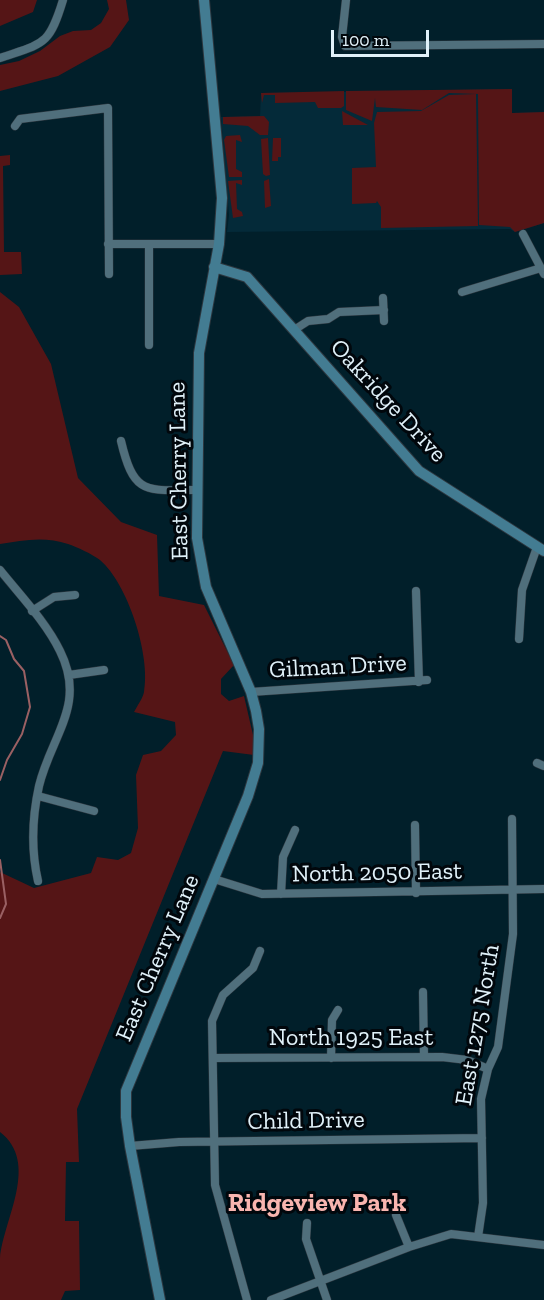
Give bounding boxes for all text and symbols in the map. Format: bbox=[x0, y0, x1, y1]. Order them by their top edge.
scale bar bbox=[334, 18, 432, 56]
text: 100 m bbox=[342, 29, 389, 51]
street label: Oakridge Drive bbox=[324, 333, 452, 469]
street label: East Cherry Lane bbox=[163, 382, 195, 560]
street label: Gilman Drive bbox=[268, 649, 408, 685]
street label: North 2050 East bbox=[292, 857, 462, 889]
street label: East Cherry Lane bbox=[110, 870, 206, 1046]
street label: East 1275 North bbox=[450, 942, 506, 1108]
street label: North 1925 East bbox=[269, 1024, 433, 1052]
street label: Child Drive bbox=[247, 1106, 365, 1136]
district label: Ridgeview Park bbox=[228, 1188, 406, 1220]

